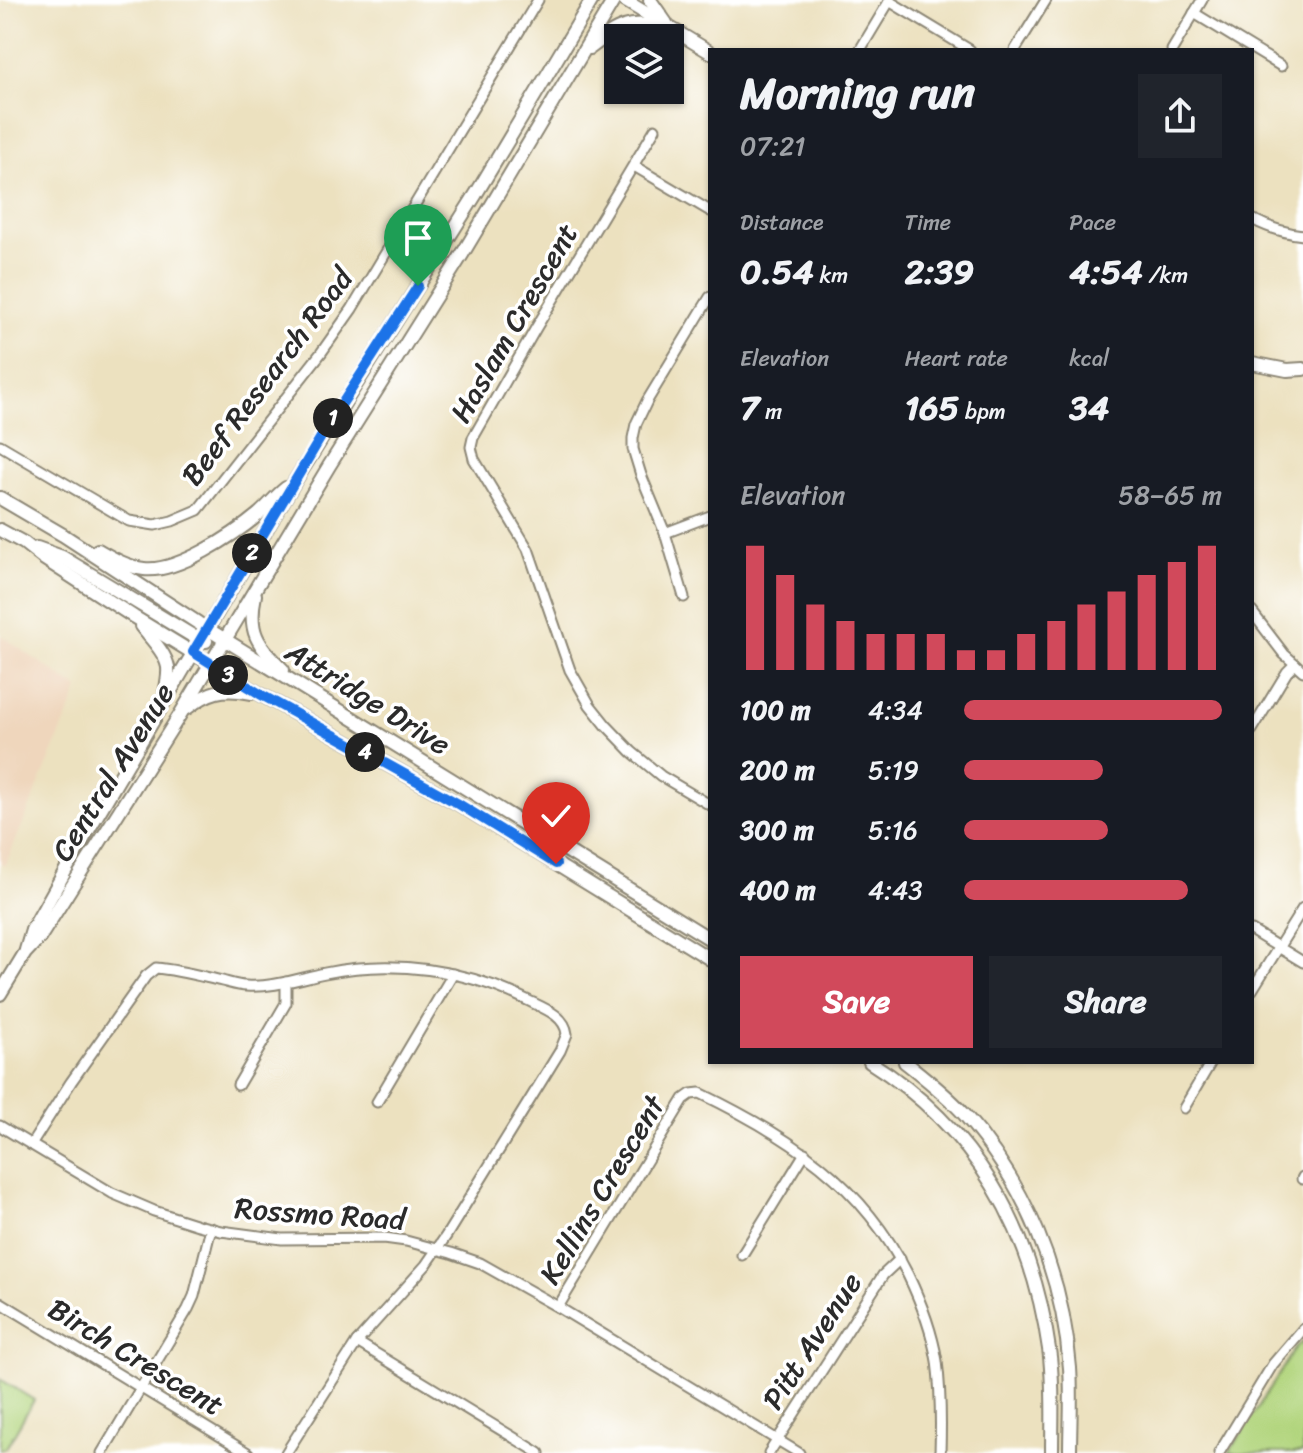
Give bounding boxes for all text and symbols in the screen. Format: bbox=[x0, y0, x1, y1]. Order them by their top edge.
map controls bbox=[604, 24, 684, 104]
button: layers bbox=[604, 24, 684, 104]
text: Morning run bbox=[740, 54, 975, 132]
button: share bbox=[1138, 74, 1222, 158]
text: 07:21 bbox=[740, 123, 805, 169]
text: Distance bbox=[740, 203, 824, 242]
text: Time bbox=[905, 203, 951, 242]
text: Pace bbox=[1069, 203, 1116, 242]
pin bbox=[384, 204, 452, 286]
street label: Haslam Crescent bbox=[435, 213, 593, 433]
icon: arrive bbox=[396, 216, 440, 260]
text: 0.54 bbox=[740, 242, 814, 302]
text: 2:39 bbox=[905, 242, 974, 302]
text: 4:54 bbox=[1069, 242, 1143, 302]
street label: Beef Research Road bbox=[166, 254, 369, 498]
text: km bbox=[814, 256, 848, 295]
text: /km bbox=[1143, 256, 1188, 295]
text: Elevation bbox=[740, 339, 829, 378]
text: Heart rate bbox=[905, 339, 1008, 378]
text: kcal bbox=[1069, 339, 1109, 378]
text: 7 bbox=[740, 378, 759, 438]
text: 165 bbox=[905, 378, 959, 438]
text: 34 bbox=[1069, 378, 1109, 438]
text: m bbox=[759, 392, 782, 431]
text: bpm bbox=[959, 392, 1006, 431]
pin: 1 bbox=[313, 398, 353, 438]
text: 1 bbox=[328, 398, 338, 437]
text: Elevation bbox=[740, 472, 845, 518]
text: 58–65 m bbox=[1118, 472, 1222, 518]
pin: 2 bbox=[232, 533, 272, 573]
text: 2 bbox=[246, 533, 258, 572]
street label: Attridge Drive bbox=[273, 625, 462, 770]
pin: 3 bbox=[208, 655, 248, 695]
text: 3 bbox=[222, 655, 234, 694]
street label: Central Avenue bbox=[36, 672, 190, 872]
text: 100 m bbox=[740, 687, 811, 733]
text: 4:34 bbox=[868, 687, 923, 733]
pin: 4 bbox=[345, 732, 385, 772]
text: 4 bbox=[358, 732, 372, 771]
text: 200 m bbox=[740, 747, 815, 793]
text: 5:19 bbox=[868, 747, 919, 793]
pin bbox=[522, 782, 590, 864]
icon: check bbox=[534, 794, 578, 838]
text: 300 m bbox=[740, 807, 814, 853]
text: 5:16 bbox=[868, 807, 918, 853]
text: 400 m bbox=[740, 867, 816, 913]
text: 4:43 bbox=[868, 867, 923, 913]
button: Save bbox=[740, 956, 973, 1048]
button: Share bbox=[989, 956, 1222, 1048]
street label: Kellins Crescent bbox=[524, 1083, 681, 1295]
street label: Rossmo Road bbox=[233, 1181, 409, 1247]
street label: Pitt Avenue bbox=[747, 1261, 877, 1421]
street label: Birch Crescent bbox=[37, 1283, 235, 1431]

